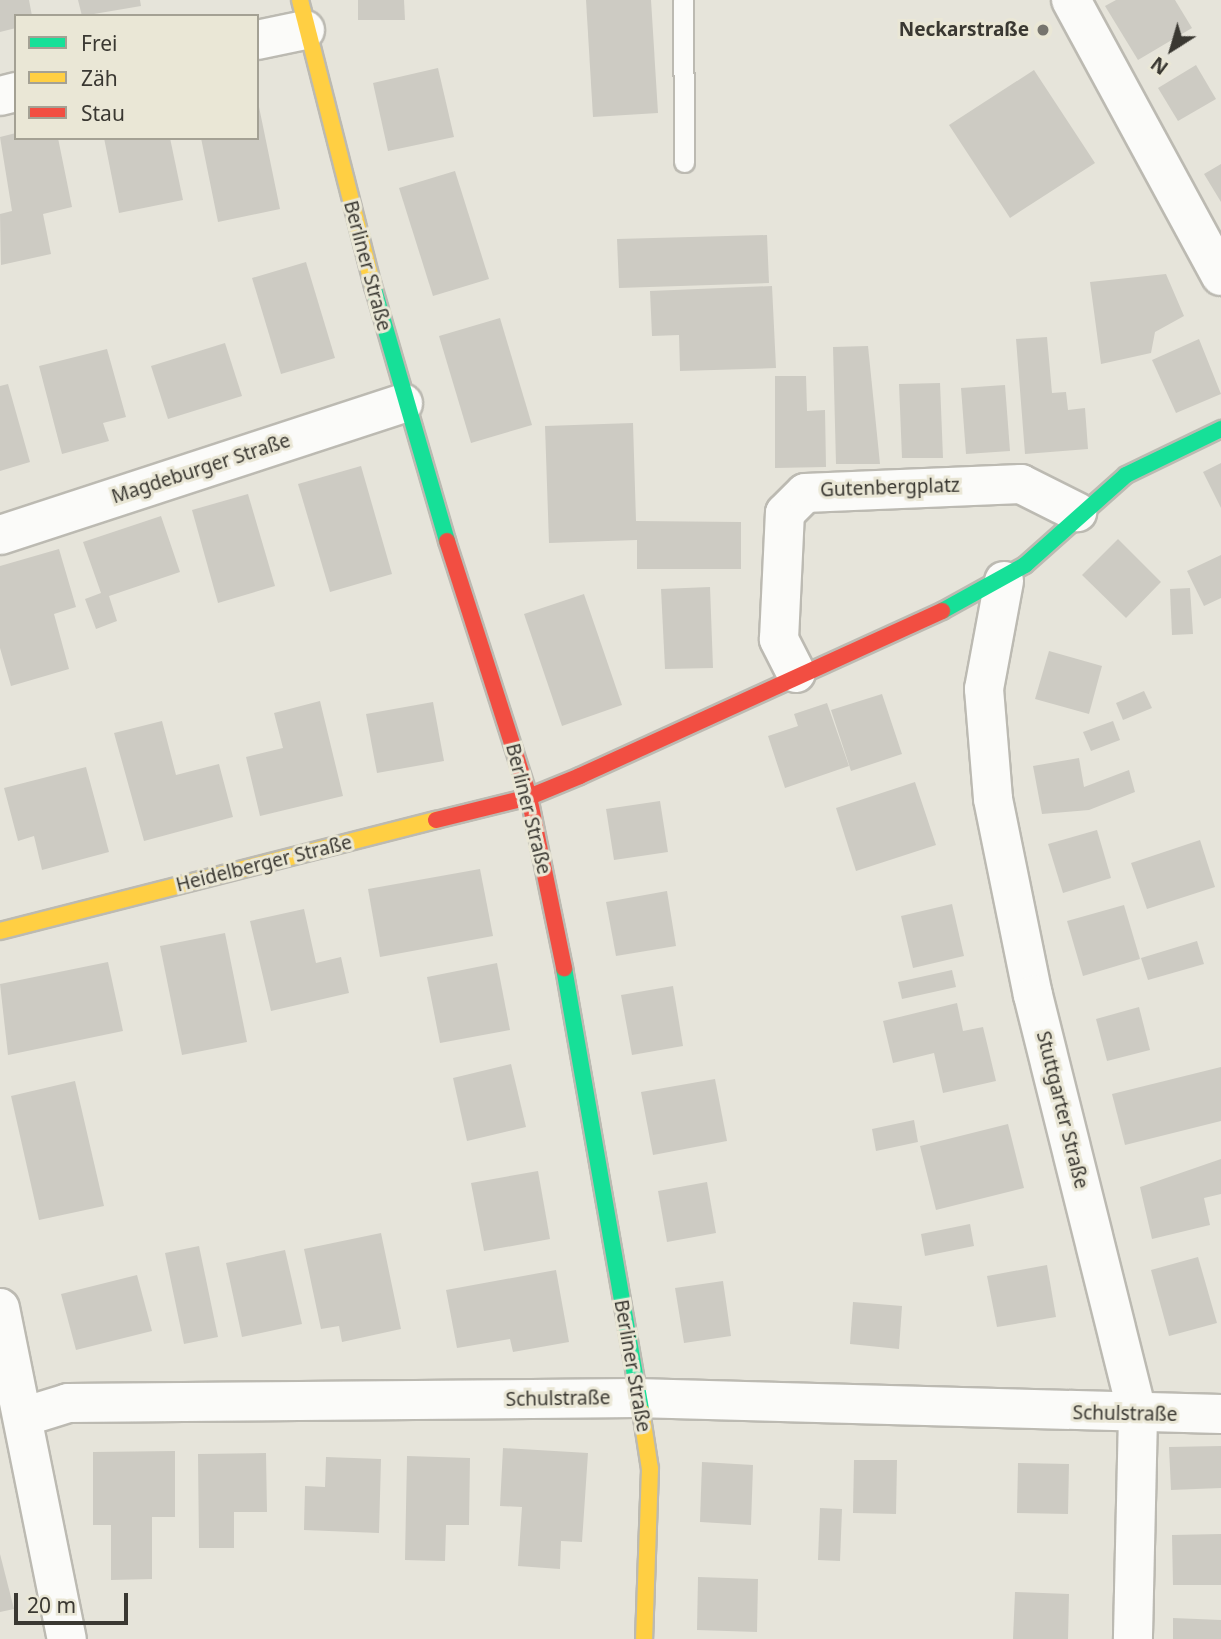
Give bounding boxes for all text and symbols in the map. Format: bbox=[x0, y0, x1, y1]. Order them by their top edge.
legend bbox=[14, 14, 259, 140]
north arrow bbox=[1137, 14, 1207, 84]
place label: Neckarstraße bbox=[899, 19, 1029, 41]
marker: Neckarstraße bbox=[1035, 22, 1051, 38]
text: Frei bbox=[81, 29, 117, 57]
text: N bbox=[1145, 51, 1173, 81]
text: Zäh bbox=[81, 64, 118, 92]
text: Stau bbox=[81, 99, 125, 127]
street label: Berliner Straße bbox=[339, 198, 395, 334]
street label: Magdeburger Straße bbox=[109, 429, 293, 509]
street label: Gutenbergplatz bbox=[820, 474, 960, 502]
street label: Berliner Straße bbox=[501, 741, 555, 877]
street label: Heidelberger Straße bbox=[174, 831, 354, 897]
street label: Stuttgarter Straße bbox=[1031, 1029, 1093, 1191]
street label: Berliner Straße bbox=[609, 1298, 655, 1434]
street label: Schulstraße bbox=[505, 1387, 611, 1411]
street label: Schulstraße bbox=[1072, 1402, 1178, 1426]
scale bar bbox=[18, 1580, 131, 1624]
text: 20 m bbox=[27, 1591, 76, 1619]

